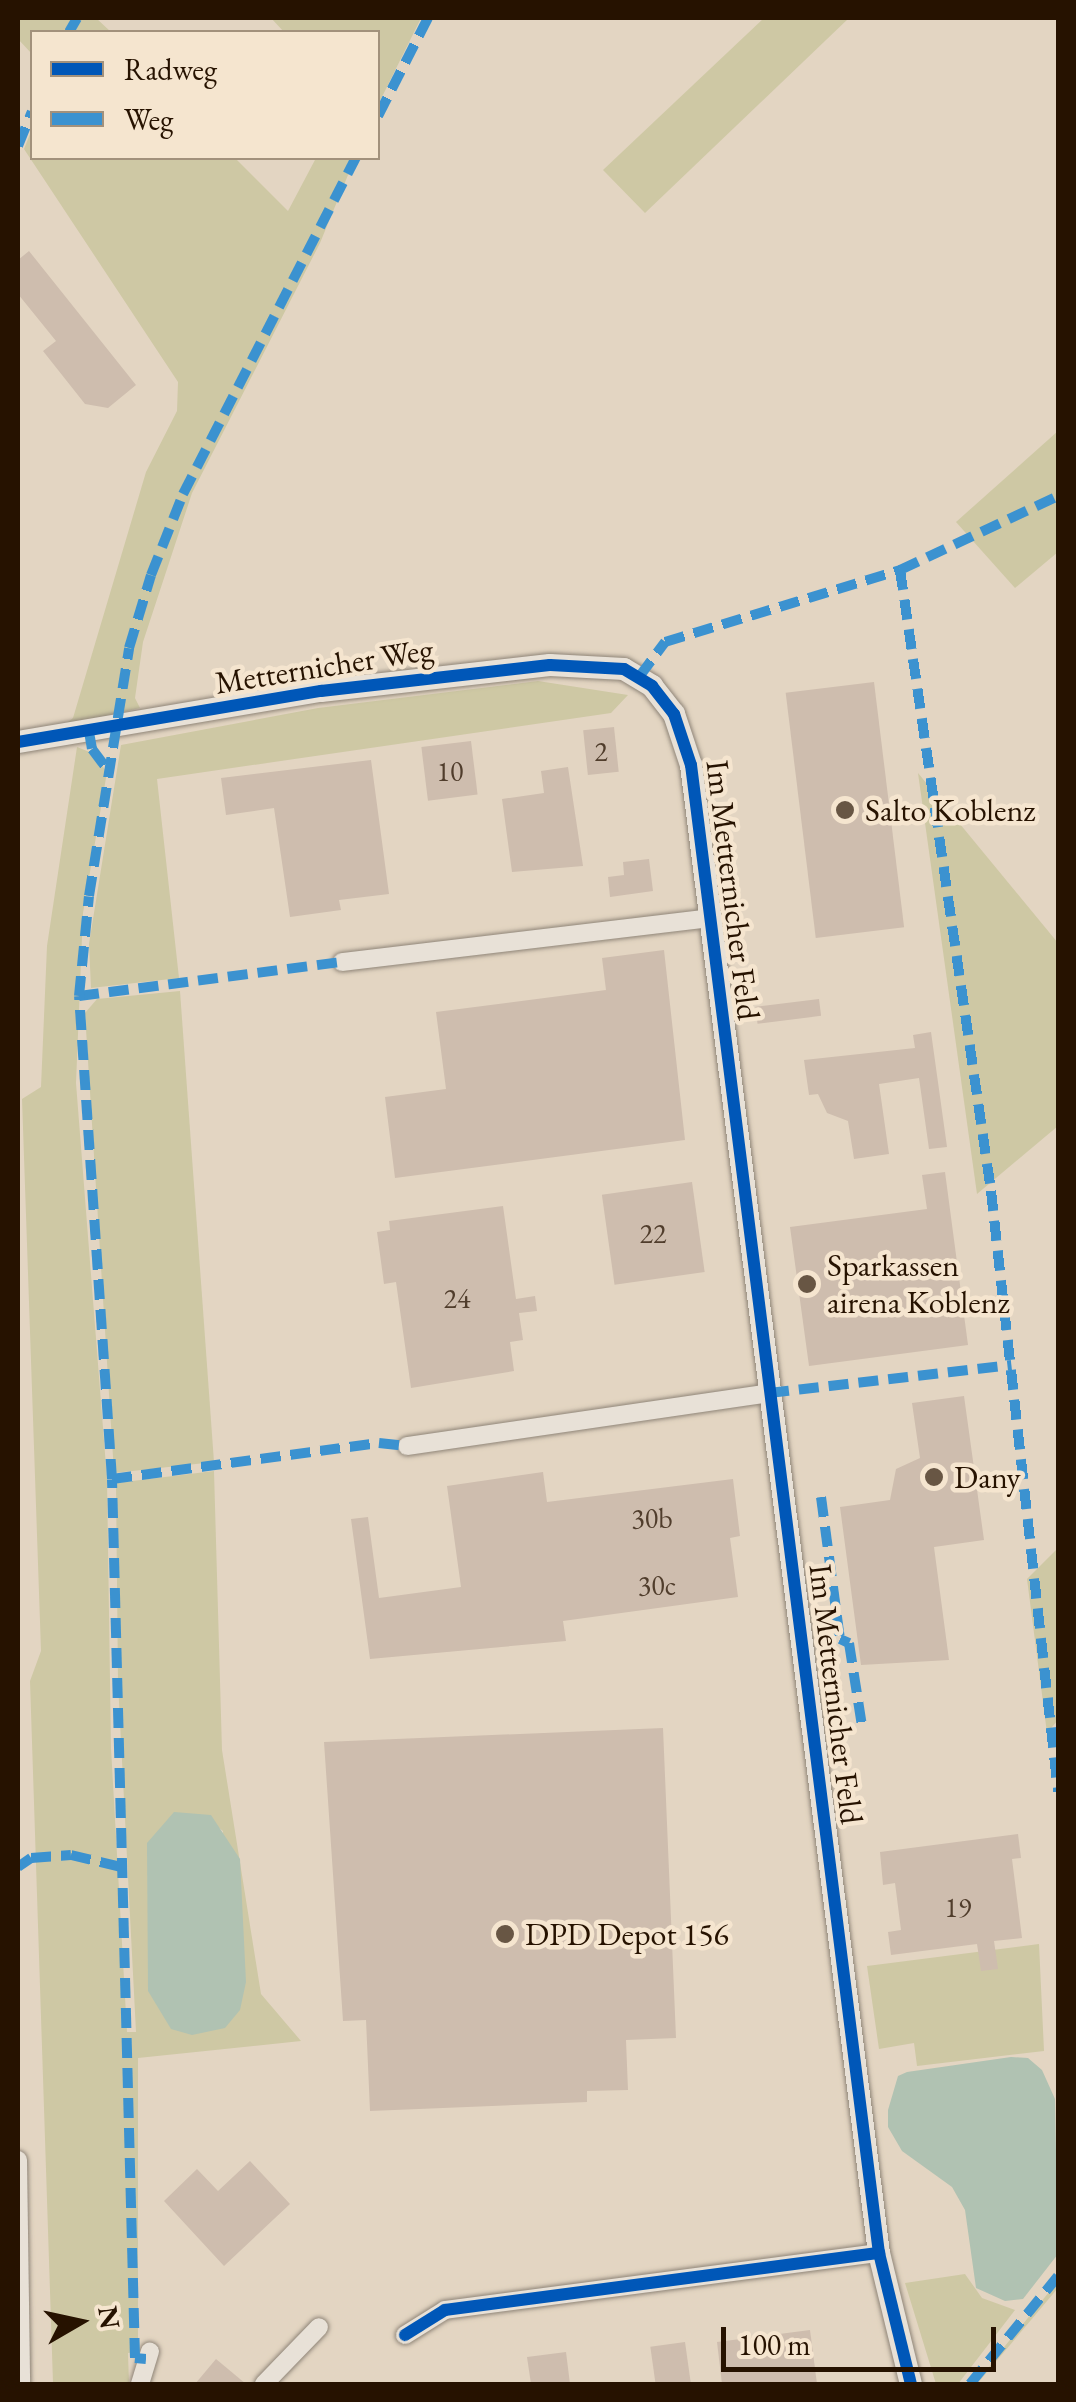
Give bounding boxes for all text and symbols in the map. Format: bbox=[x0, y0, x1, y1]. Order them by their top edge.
legend bbox=[30, 30, 380, 160]
text: Radweg bbox=[124, 50, 217, 89]
text: Weg bbox=[124, 100, 173, 139]
street label: Metternicher Weg bbox=[212, 630, 436, 702]
house number: 2 bbox=[594, 734, 608, 768]
house number: 10 bbox=[437, 754, 463, 788]
street label: Im Metternicher Feld bbox=[698, 758, 768, 1022]
place label: Salto Koblenz bbox=[865, 791, 1035, 829]
marker: Salto Koblenz bbox=[834, 799, 856, 821]
house number: 22 bbox=[640, 1216, 666, 1250]
place label: Sparkassen airena Koblenz bbox=[827, 1247, 1010, 1322]
marker: Sparkassen airena Koblenz bbox=[796, 1273, 818, 1295]
house number: 24 bbox=[444, 1281, 470, 1315]
place label: Dany bbox=[954, 1458, 1021, 1496]
marker: Dany bbox=[923, 1466, 945, 1488]
house number: 30b bbox=[631, 1501, 673, 1535]
street label: Im Metternicher Feld bbox=[801, 1562, 871, 1826]
house number: 30c bbox=[638, 1568, 676, 1602]
house number: 19 bbox=[945, 1890, 971, 1924]
place label: DPD Depot 156 bbox=[525, 1915, 729, 1953]
marker: DPD Depot 156 bbox=[494, 1923, 516, 1945]
north arrow bbox=[30, 2272, 130, 2372]
text: N bbox=[90, 2303, 129, 2331]
scale bar bbox=[726, 2307, 1001, 2369]
text: 100 m bbox=[738, 2325, 811, 2364]

